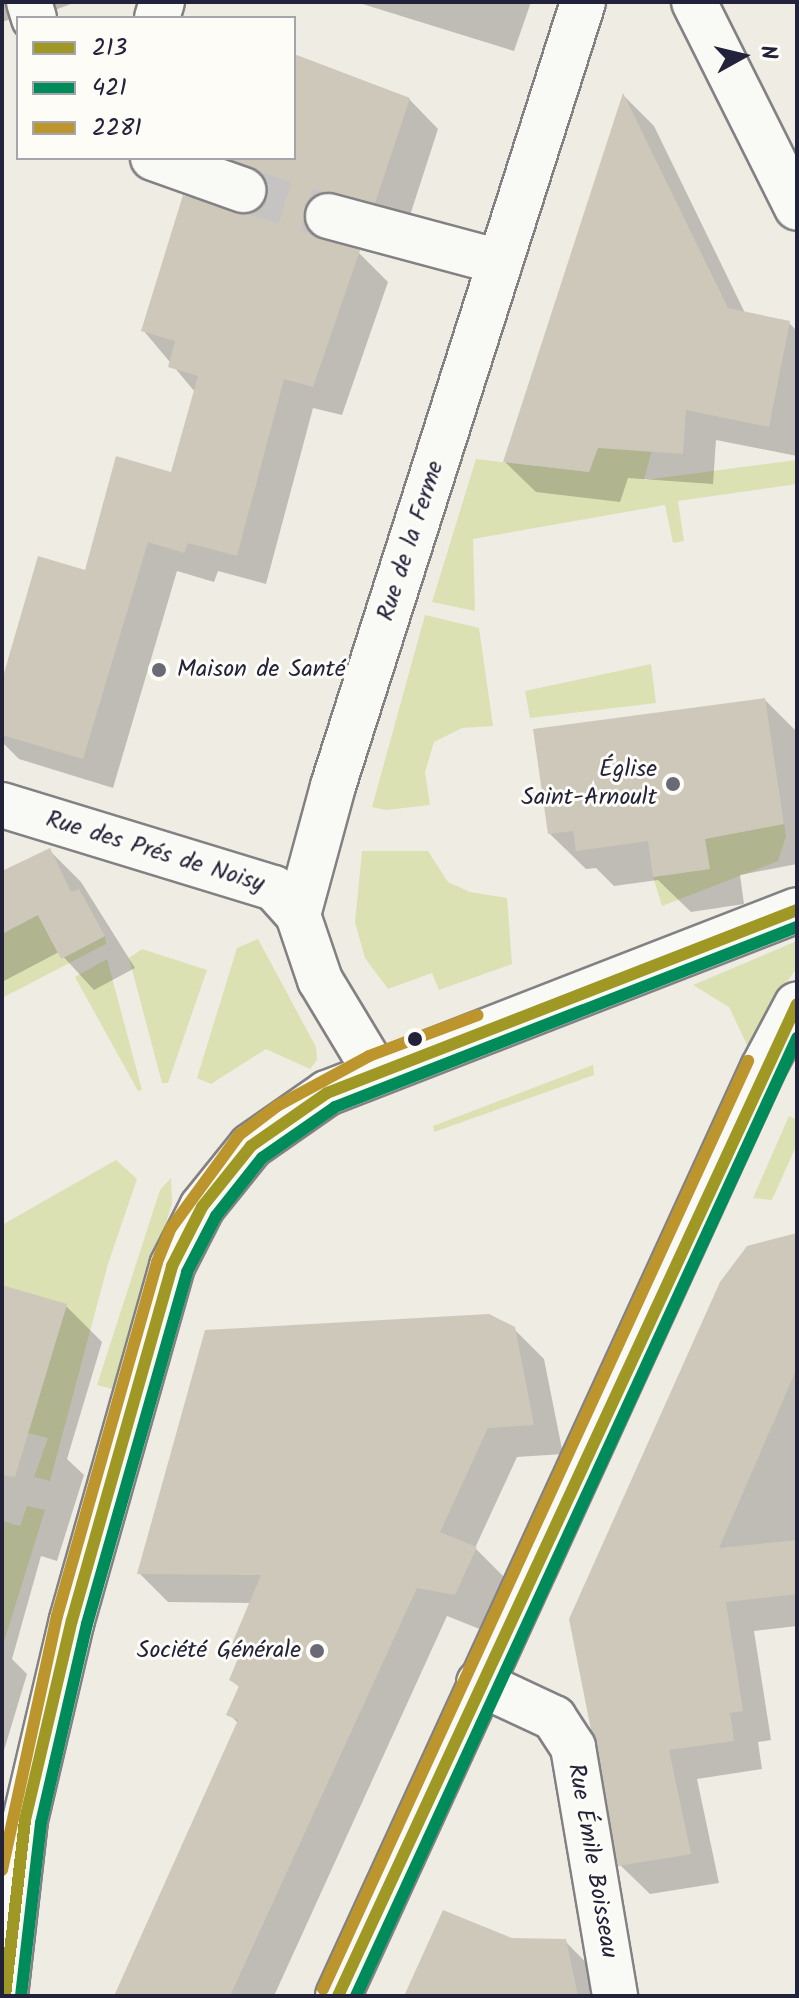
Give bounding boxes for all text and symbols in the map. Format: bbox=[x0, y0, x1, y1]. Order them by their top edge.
legend bbox=[16, 16, 296, 160]
north arrow bbox=[703, 16, 783, 96]
text: 213 bbox=[92, 29, 127, 68]
text: N bbox=[749, 43, 786, 62]
text: 421 bbox=[92, 69, 127, 108]
text: 2281 bbox=[92, 109, 142, 148]
street label: Rue de la Ferme bbox=[372, 457, 450, 625]
place label: Maison de Santé bbox=[177, 656, 345, 684]
marker: Maison de Santé bbox=[148, 659, 170, 681]
place label: Église Saint-Arnoult bbox=[521, 756, 657, 812]
marker: Église Saint-Arnoult bbox=[664, 775, 682, 793]
street label: Rue des Prés de Noisy bbox=[42, 805, 268, 899]
unlabelled marker bbox=[407, 1031, 423, 1047]
place label: Société Générale bbox=[137, 1637, 301, 1665]
marker: Société Générale bbox=[308, 1642, 326, 1660]
street label: Rue Émile Boisseau bbox=[561, 1761, 623, 1961]

